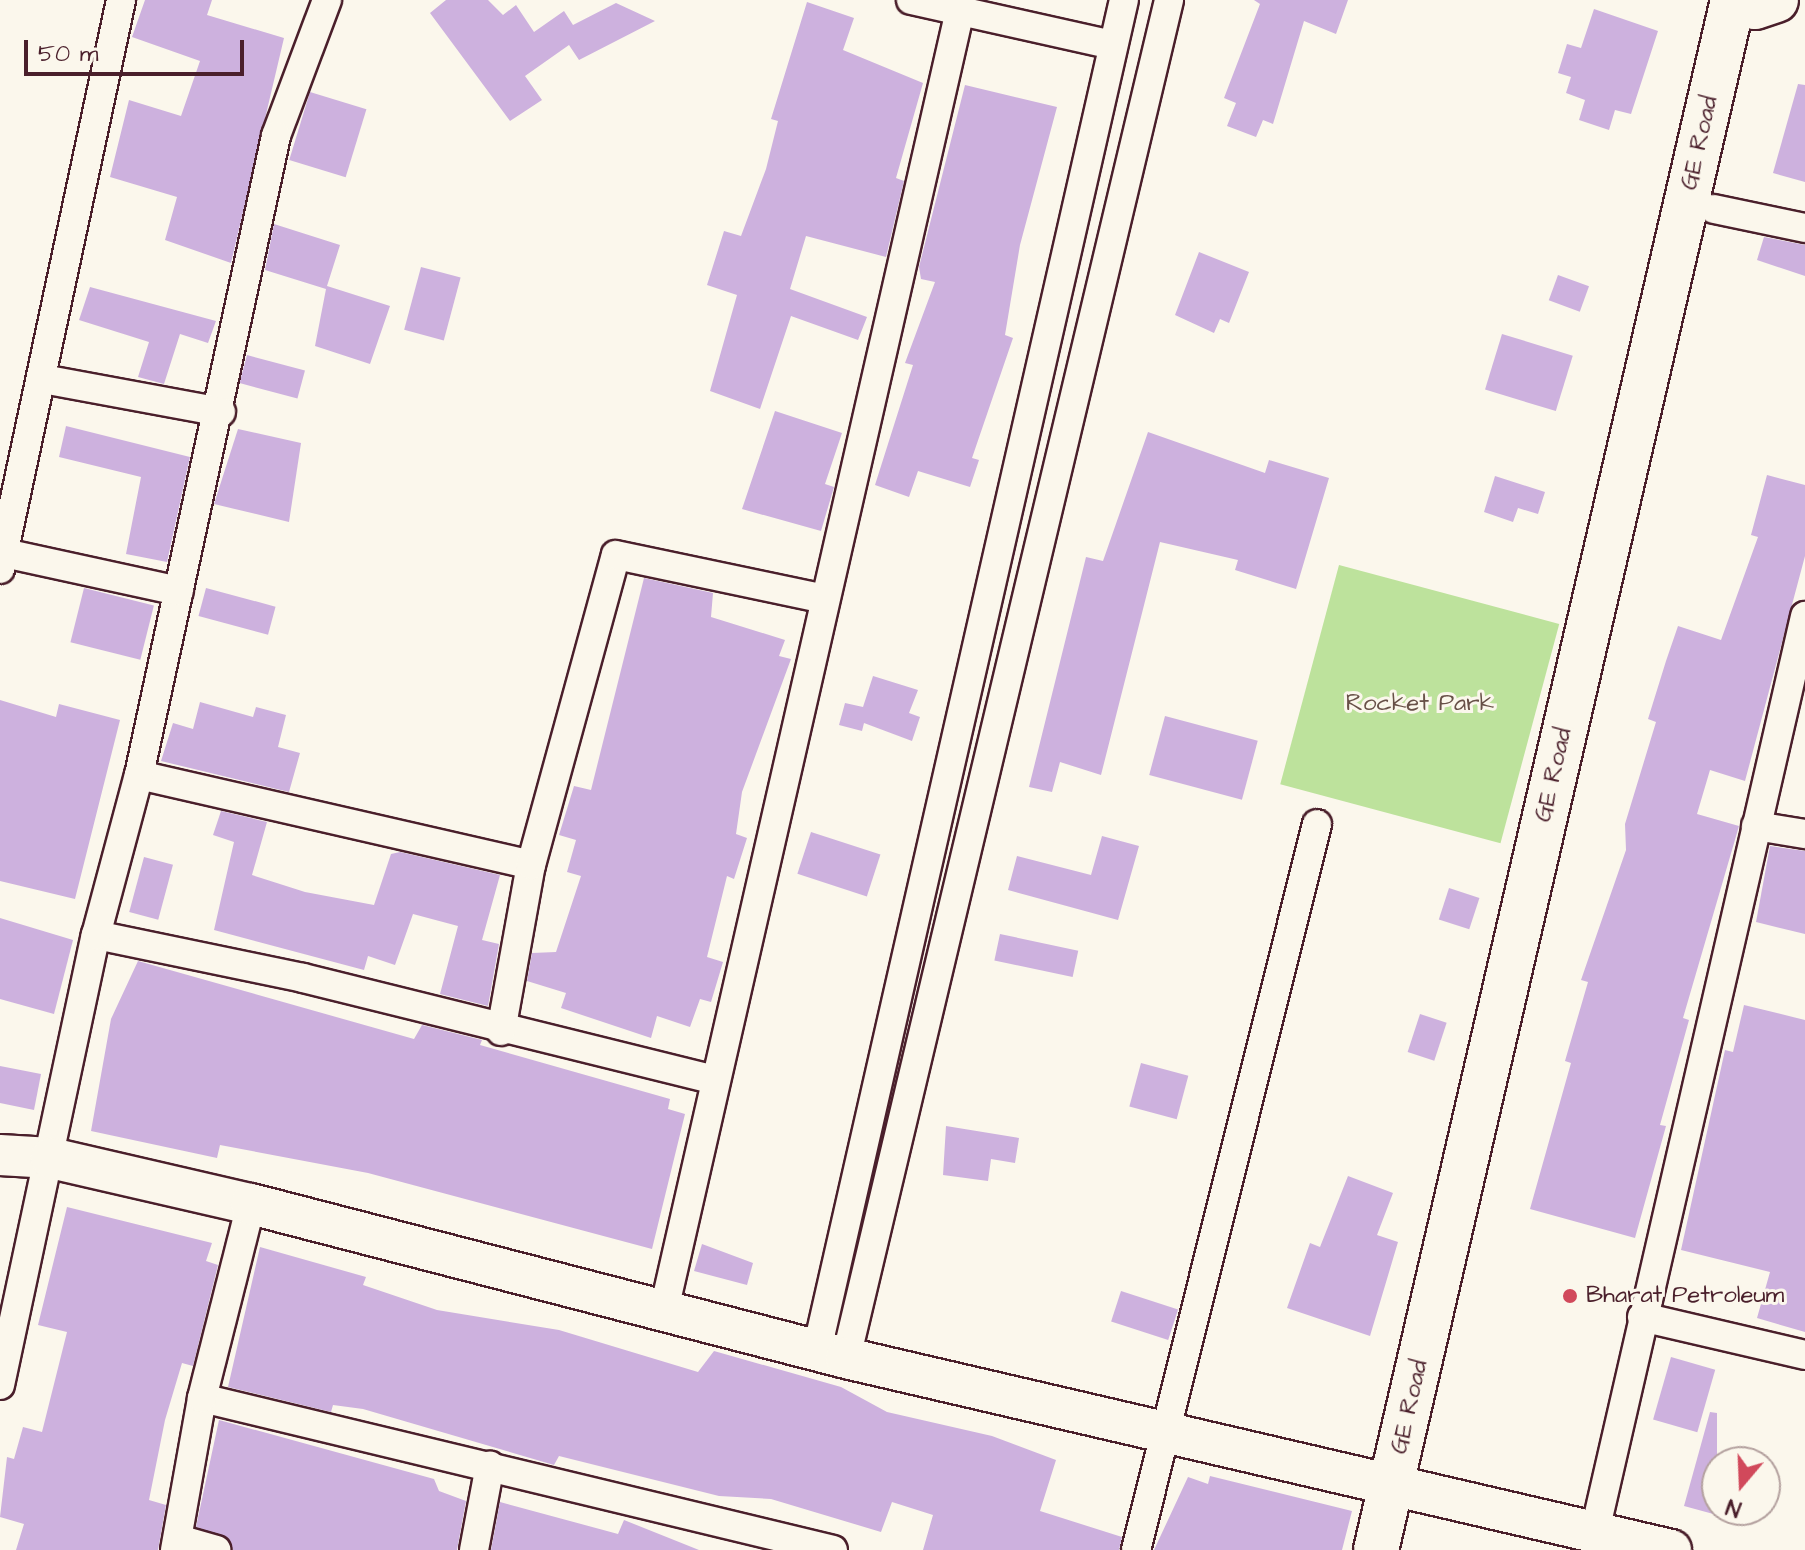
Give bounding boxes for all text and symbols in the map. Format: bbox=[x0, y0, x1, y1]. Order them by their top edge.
scale bar bbox=[28, 24, 248, 74]
text: 50 m bbox=[38, 37, 98, 71]
street label: GE Road bbox=[1675, 93, 1725, 193]
park label: Rocket Park bbox=[1346, 690, 1494, 718]
street label: GE Road bbox=[1529, 725, 1579, 825]
place label: Bharat Petroleum bbox=[1586, 1282, 1784, 1310]
marker: Bharat Petroleum bbox=[1561, 1287, 1579, 1305]
street label: GE Road bbox=[1385, 1357, 1435, 1457]
north arrow bbox=[1701, 1446, 1781, 1526]
text: N bbox=[1722, 1490, 1745, 1524]

